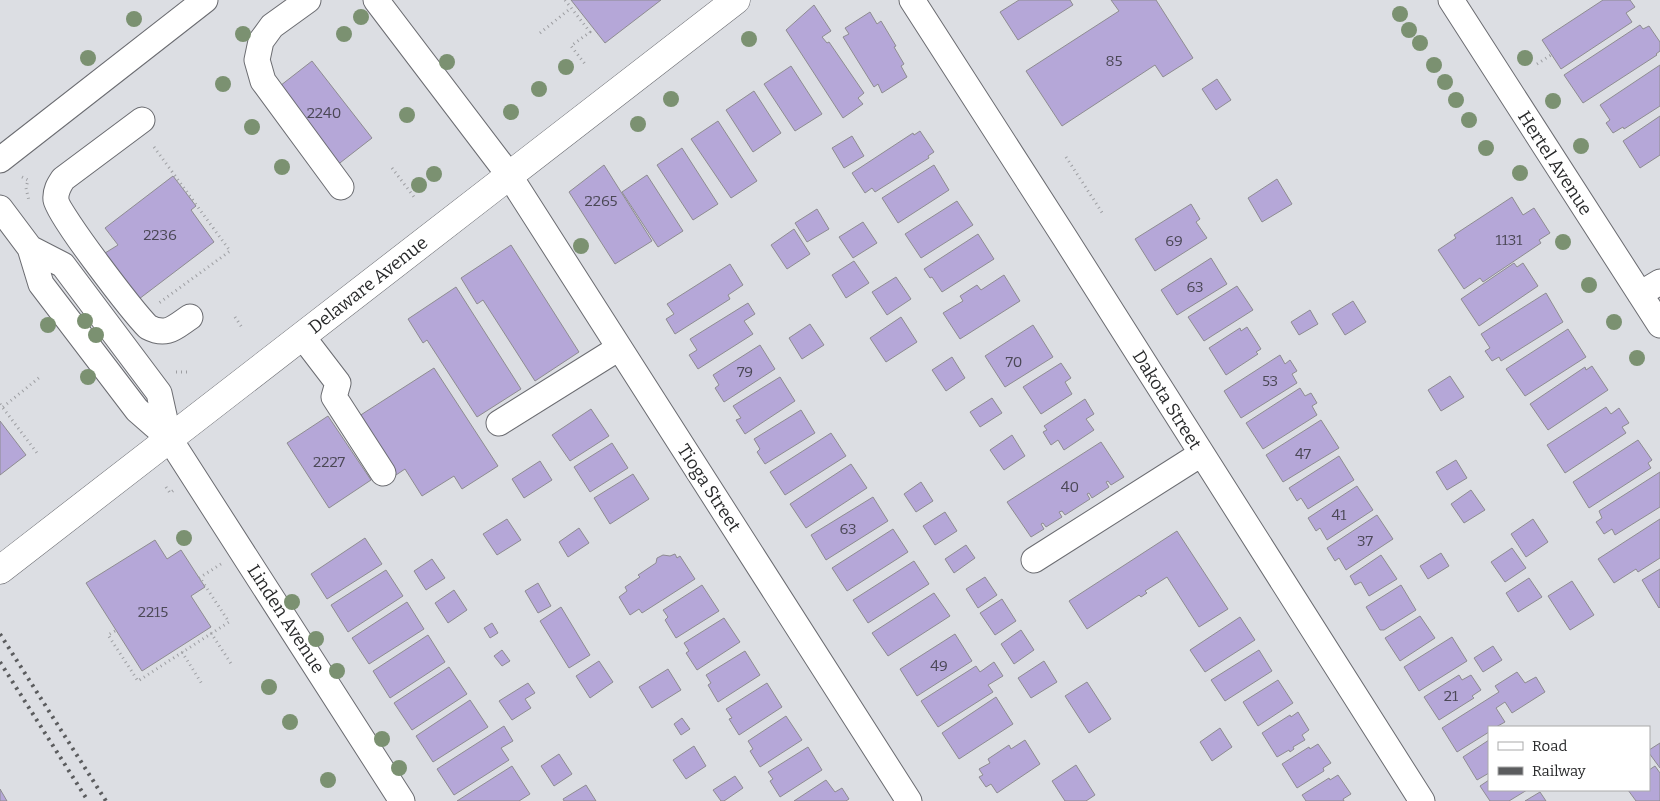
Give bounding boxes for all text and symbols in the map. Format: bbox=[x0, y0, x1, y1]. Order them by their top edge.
house number: 85 bbox=[1105, 52, 1123, 70]
house number: 2240 bbox=[307, 104, 341, 122]
street label: Hertel Avenue bbox=[1513, 107, 1597, 219]
house number: 2265 bbox=[585, 192, 617, 210]
house number: 2236 bbox=[143, 226, 177, 244]
house number: 1131 bbox=[1496, 231, 1522, 249]
street label: Delaware Avenue bbox=[304, 232, 432, 338]
house number: 69 bbox=[1165, 232, 1183, 250]
house number: 63 bbox=[1186, 278, 1204, 296]
street label: Dakota Street bbox=[1128, 346, 1206, 454]
house number: 70 bbox=[1006, 353, 1022, 371]
house number: 79 bbox=[737, 363, 753, 381]
house number: 53 bbox=[1262, 372, 1278, 390]
street label: Tioga Street bbox=[673, 440, 746, 536]
house number: 47 bbox=[1295, 445, 1312, 463]
house number: 2227 bbox=[313, 453, 345, 471]
house number: 40 bbox=[1061, 478, 1079, 496]
house number: 41 bbox=[1332, 506, 1346, 524]
house number: 63 bbox=[839, 520, 857, 538]
house number: 37 bbox=[1357, 532, 1374, 550]
street label: Linden Avenue bbox=[243, 561, 329, 677]
house number: 2215 bbox=[138, 603, 168, 621]
house number: 49 bbox=[930, 657, 948, 675]
house number: 21 bbox=[1444, 687, 1458, 705]
legend bbox=[1488, 726, 1650, 791]
text: Road bbox=[1532, 737, 1567, 755]
text: Railway bbox=[1532, 762, 1586, 780]

